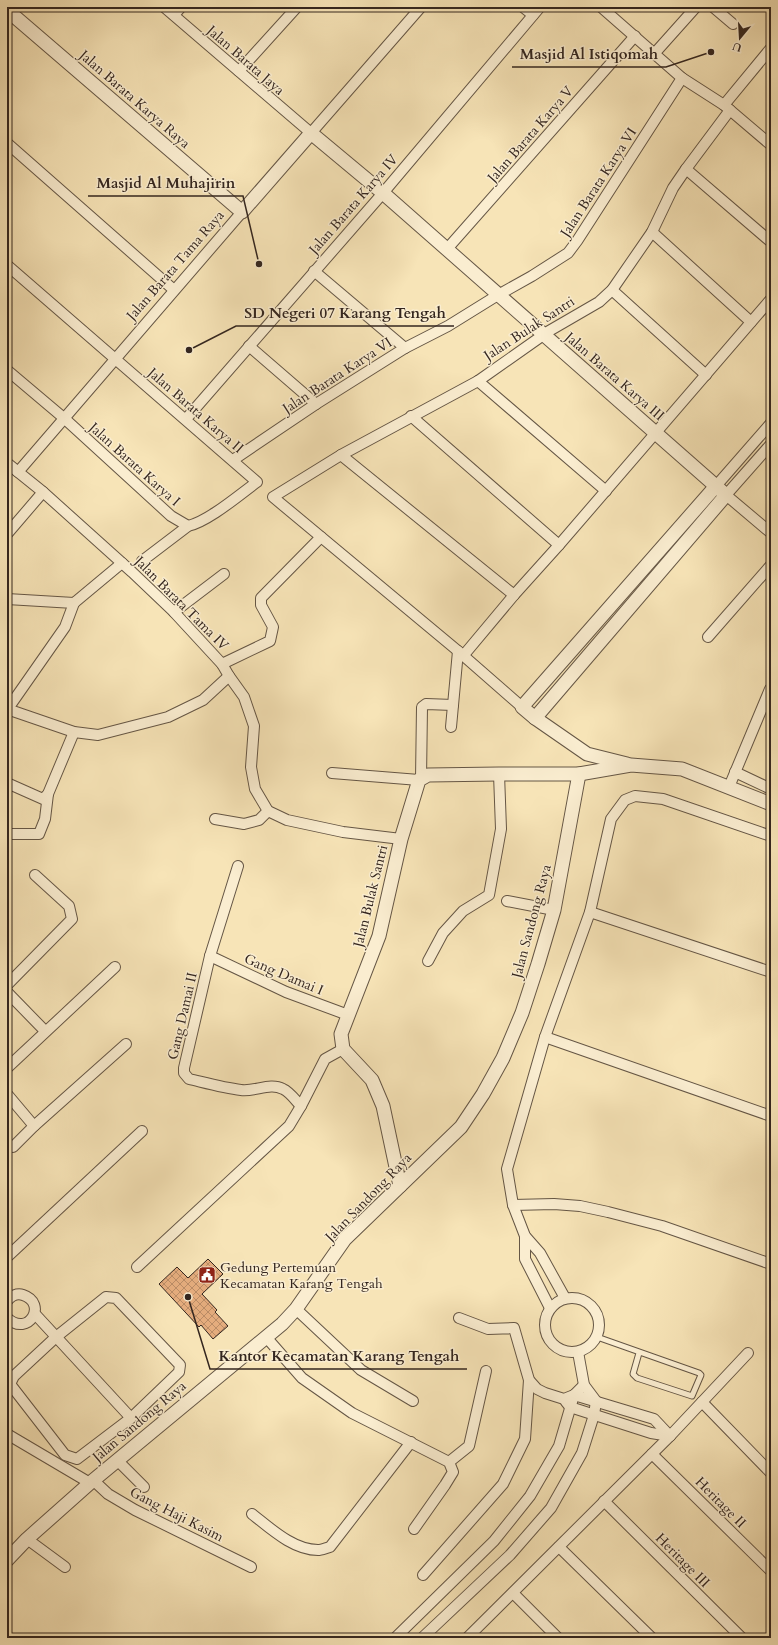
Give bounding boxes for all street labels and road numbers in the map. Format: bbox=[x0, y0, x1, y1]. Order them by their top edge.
street label: Jalan Barata Jaya bbox=[201, 20, 289, 99]
street label: Jalan Barata Karya Raya bbox=[74, 45, 194, 153]
street label: Jalan Barata Karya V bbox=[482, 81, 578, 188]
street label: Jalan Barata Karya VI bbox=[555, 124, 641, 242]
street label: Jalan Barata Karya IV bbox=[303, 150, 403, 260]
street label: Jalan Barata Tama Raya bbox=[121, 206, 229, 326]
street label: Jalan Bulak Santri bbox=[479, 292, 578, 366]
street label: Jalan Barata Karya III bbox=[559, 327, 669, 425]
street label: Jalan Barata Karya VI bbox=[277, 333, 396, 419]
street label: Jalan Barata Karya II bbox=[142, 362, 248, 458]
street label: Jalan Barata Karya I bbox=[83, 417, 185, 511]
street label: Jalan Barata Tama IV bbox=[129, 551, 233, 655]
street label: Jalan Bulak Santri bbox=[348, 843, 392, 951]
street label: Jalan Sandong Raya bbox=[507, 862, 556, 982]
street label: Gang Damai I bbox=[241, 949, 327, 1000]
street label: Gang Damai II bbox=[163, 970, 202, 1062]
street label: Jalan Sandong Raya bbox=[320, 1149, 416, 1247]
street label: Jalan Sandong Raya bbox=[87, 1377, 190, 1468]
street label: Heritage II bbox=[691, 1473, 751, 1532]
street label: Gang Haji Kasim bbox=[127, 1483, 227, 1546]
street label: Heritage III bbox=[651, 1529, 714, 1592]

